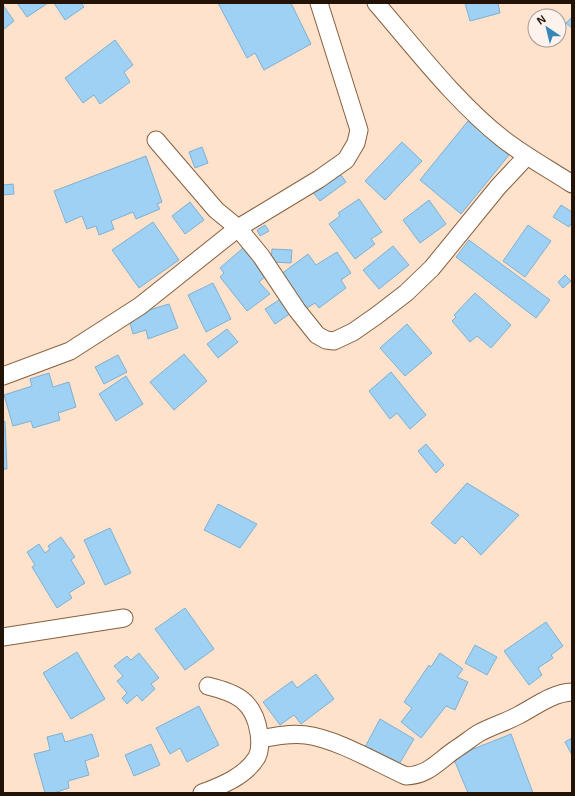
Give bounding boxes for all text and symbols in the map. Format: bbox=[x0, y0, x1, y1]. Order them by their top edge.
north arrow bbox=[527, 8, 567, 48]
text: N bbox=[535, 13, 548, 27]

